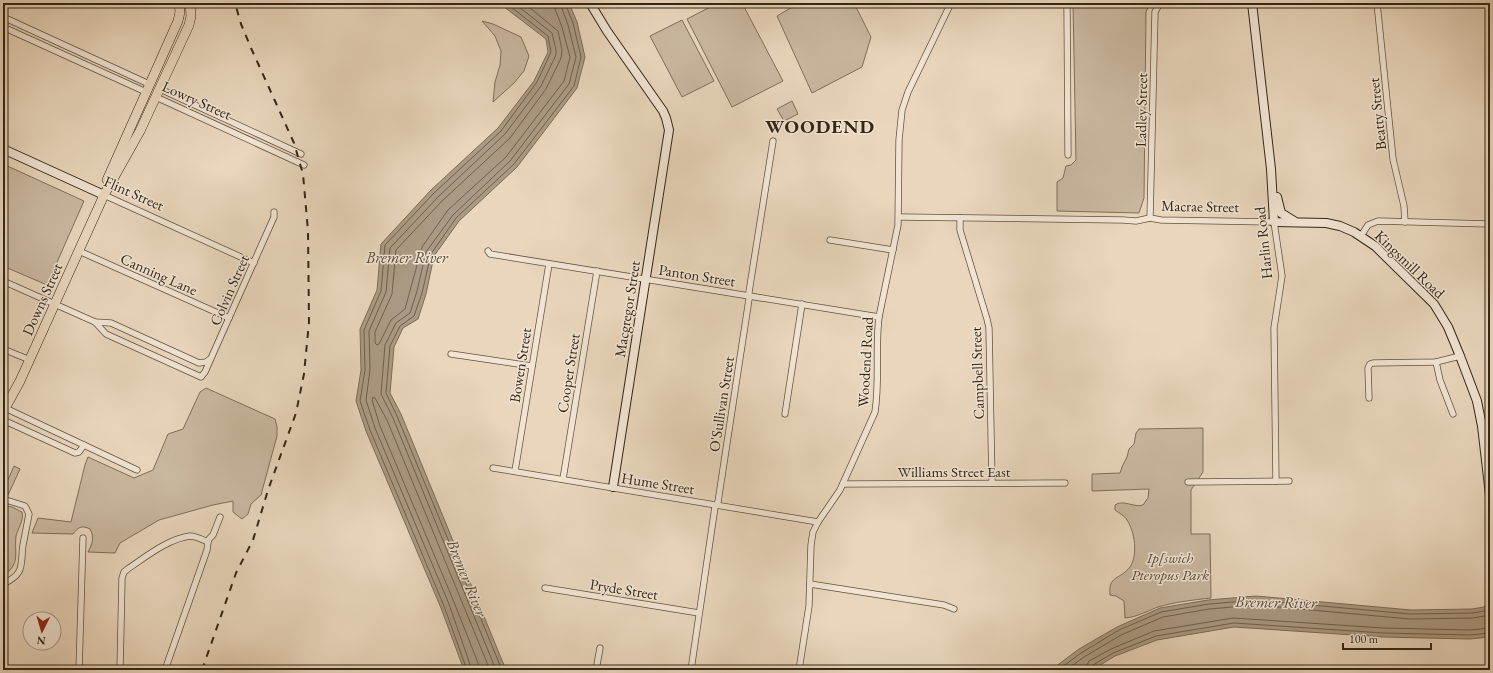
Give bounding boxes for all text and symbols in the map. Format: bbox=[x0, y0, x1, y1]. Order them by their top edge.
street label: Ladley Street bbox=[1131, 72, 1151, 147]
street label: Lowry Street bbox=[159, 76, 235, 124]
street label: Beatty Street bbox=[1364, 77, 1390, 151]
district label: WOODEND bbox=[765, 114, 875, 139]
street label: Flint Street bbox=[101, 171, 167, 215]
street label: Macrae Street bbox=[1161, 196, 1239, 216]
street label: Harlin Road bbox=[1250, 205, 1276, 280]
street label: Kingsmill Road bbox=[1371, 226, 1449, 302]
water label: Bremer River bbox=[365, 247, 449, 268]
street label: Canning Lane bbox=[118, 249, 201, 299]
street label: Colvin Street bbox=[205, 251, 253, 328]
street label: Downs Street bbox=[18, 259, 67, 338]
street label: Macgregor Street bbox=[610, 259, 644, 359]
street label: Panton Street bbox=[657, 260, 737, 290]
street label: Woodend Road bbox=[853, 316, 877, 408]
street label: Bowen Street bbox=[505, 326, 535, 404]
street label: Campbell Street bbox=[966, 326, 988, 420]
street label: Cooper Street bbox=[552, 332, 584, 414]
street label: O'Sullivan Street bbox=[704, 355, 738, 453]
street label: Williams Street East bbox=[897, 462, 1011, 481]
street label: Hume Street bbox=[620, 468, 696, 498]
water label: Bremer River bbox=[442, 535, 492, 621]
park label: Ip[swich Pteropus Park bbox=[1131, 548, 1209, 584]
street label: Pryde Street bbox=[588, 574, 660, 604]
water label: Bremer River bbox=[1234, 591, 1318, 613]
north arrow bbox=[22, 611, 62, 651]
scale bar bbox=[1343, 625, 1431, 651]
text: 100 m bbox=[1349, 631, 1379, 647]
text: N bbox=[36, 634, 46, 648]

